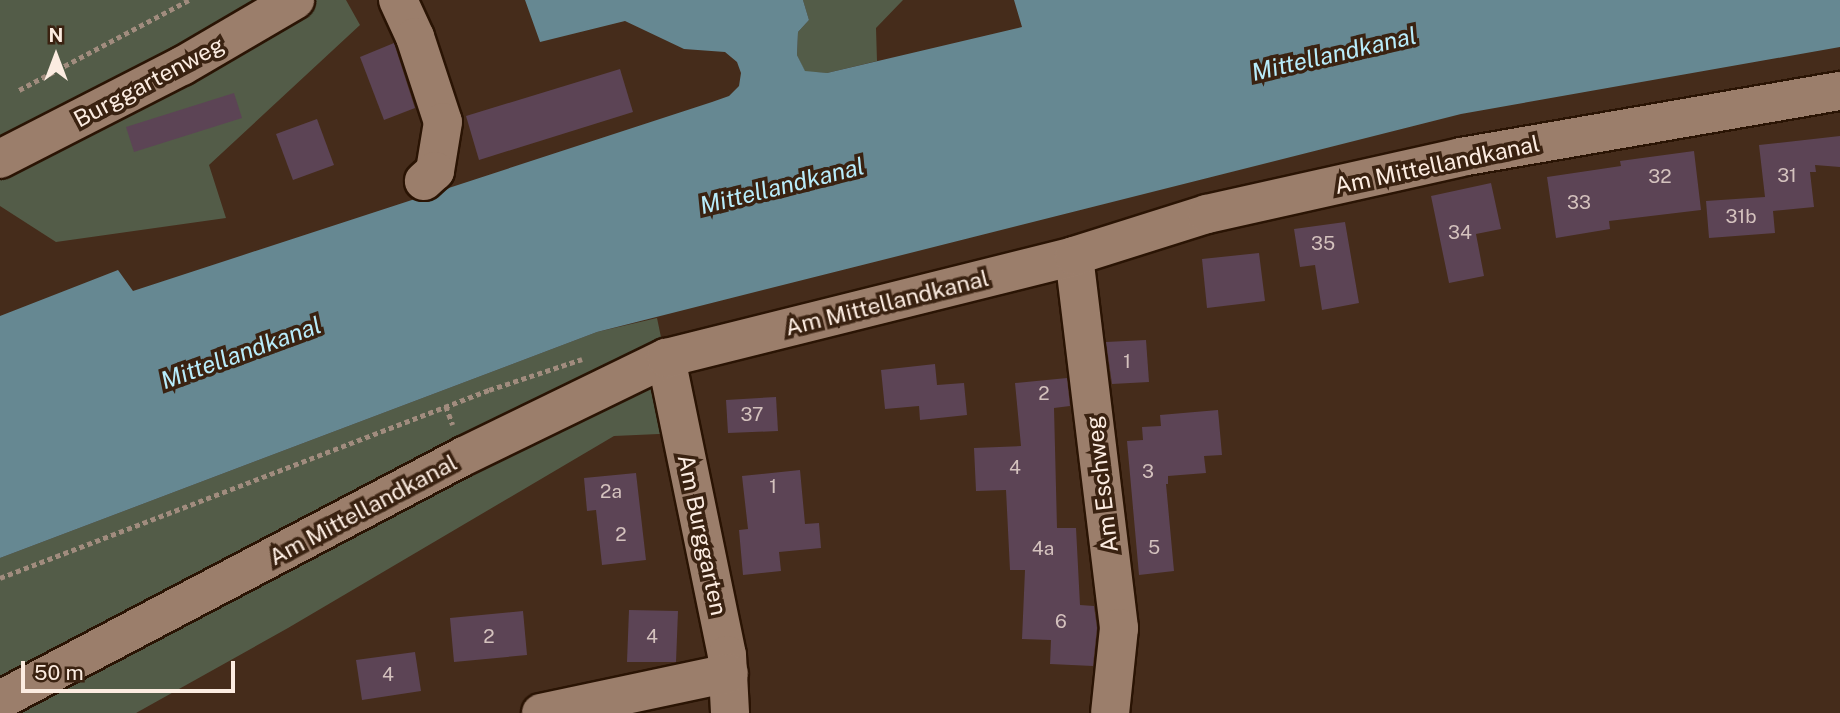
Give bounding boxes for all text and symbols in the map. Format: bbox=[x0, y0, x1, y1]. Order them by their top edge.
north arrow bbox=[21, 21, 91, 91]
water label: Mittellandkanal bbox=[1249, 21, 1419, 87]
text: N bbox=[49, 24, 63, 46]
street label: Burggartenweg bbox=[69, 31, 229, 133]
street label: Am Mittellandkanal bbox=[1332, 130, 1542, 200]
water label: Mittellandkanal bbox=[697, 152, 867, 220]
house number: 31 bbox=[1777, 165, 1797, 187]
house number: 32 bbox=[1648, 166, 1672, 188]
house number: 33 bbox=[1567, 192, 1591, 214]
house number: 31b bbox=[1725, 206, 1757, 228]
house number: 34 bbox=[1448, 222, 1472, 244]
house number: 35 bbox=[1311, 233, 1335, 255]
street label: Am Mittellandkanal bbox=[782, 264, 992, 342]
water label: Mittellandkanal bbox=[157, 311, 325, 395]
house number: 1 bbox=[1123, 351, 1131, 373]
house number: 2 bbox=[1038, 383, 1050, 405]
house number: 37 bbox=[740, 404, 764, 426]
street label: Am Eschweg bbox=[1080, 414, 1124, 554]
street label: Am Mittellandkanal bbox=[264, 449, 462, 571]
street label: Am Burggarten bbox=[671, 452, 733, 618]
house number: 4 bbox=[1009, 457, 1021, 479]
house number: 3 bbox=[1142, 461, 1154, 483]
house number: 1 bbox=[769, 476, 777, 498]
house number: 2a bbox=[600, 481, 622, 503]
house number: 2 bbox=[615, 524, 627, 546]
house number: 5 bbox=[1148, 537, 1160, 559]
house number: 4a bbox=[1032, 538, 1054, 560]
house number: 6 bbox=[1055, 611, 1067, 633]
house number: 2 bbox=[483, 626, 495, 648]
house number: 4 bbox=[646, 626, 658, 648]
scale bar bbox=[24, 646, 238, 690]
text: 50 m bbox=[34, 660, 84, 685]
house number: 4 bbox=[382, 664, 394, 686]

